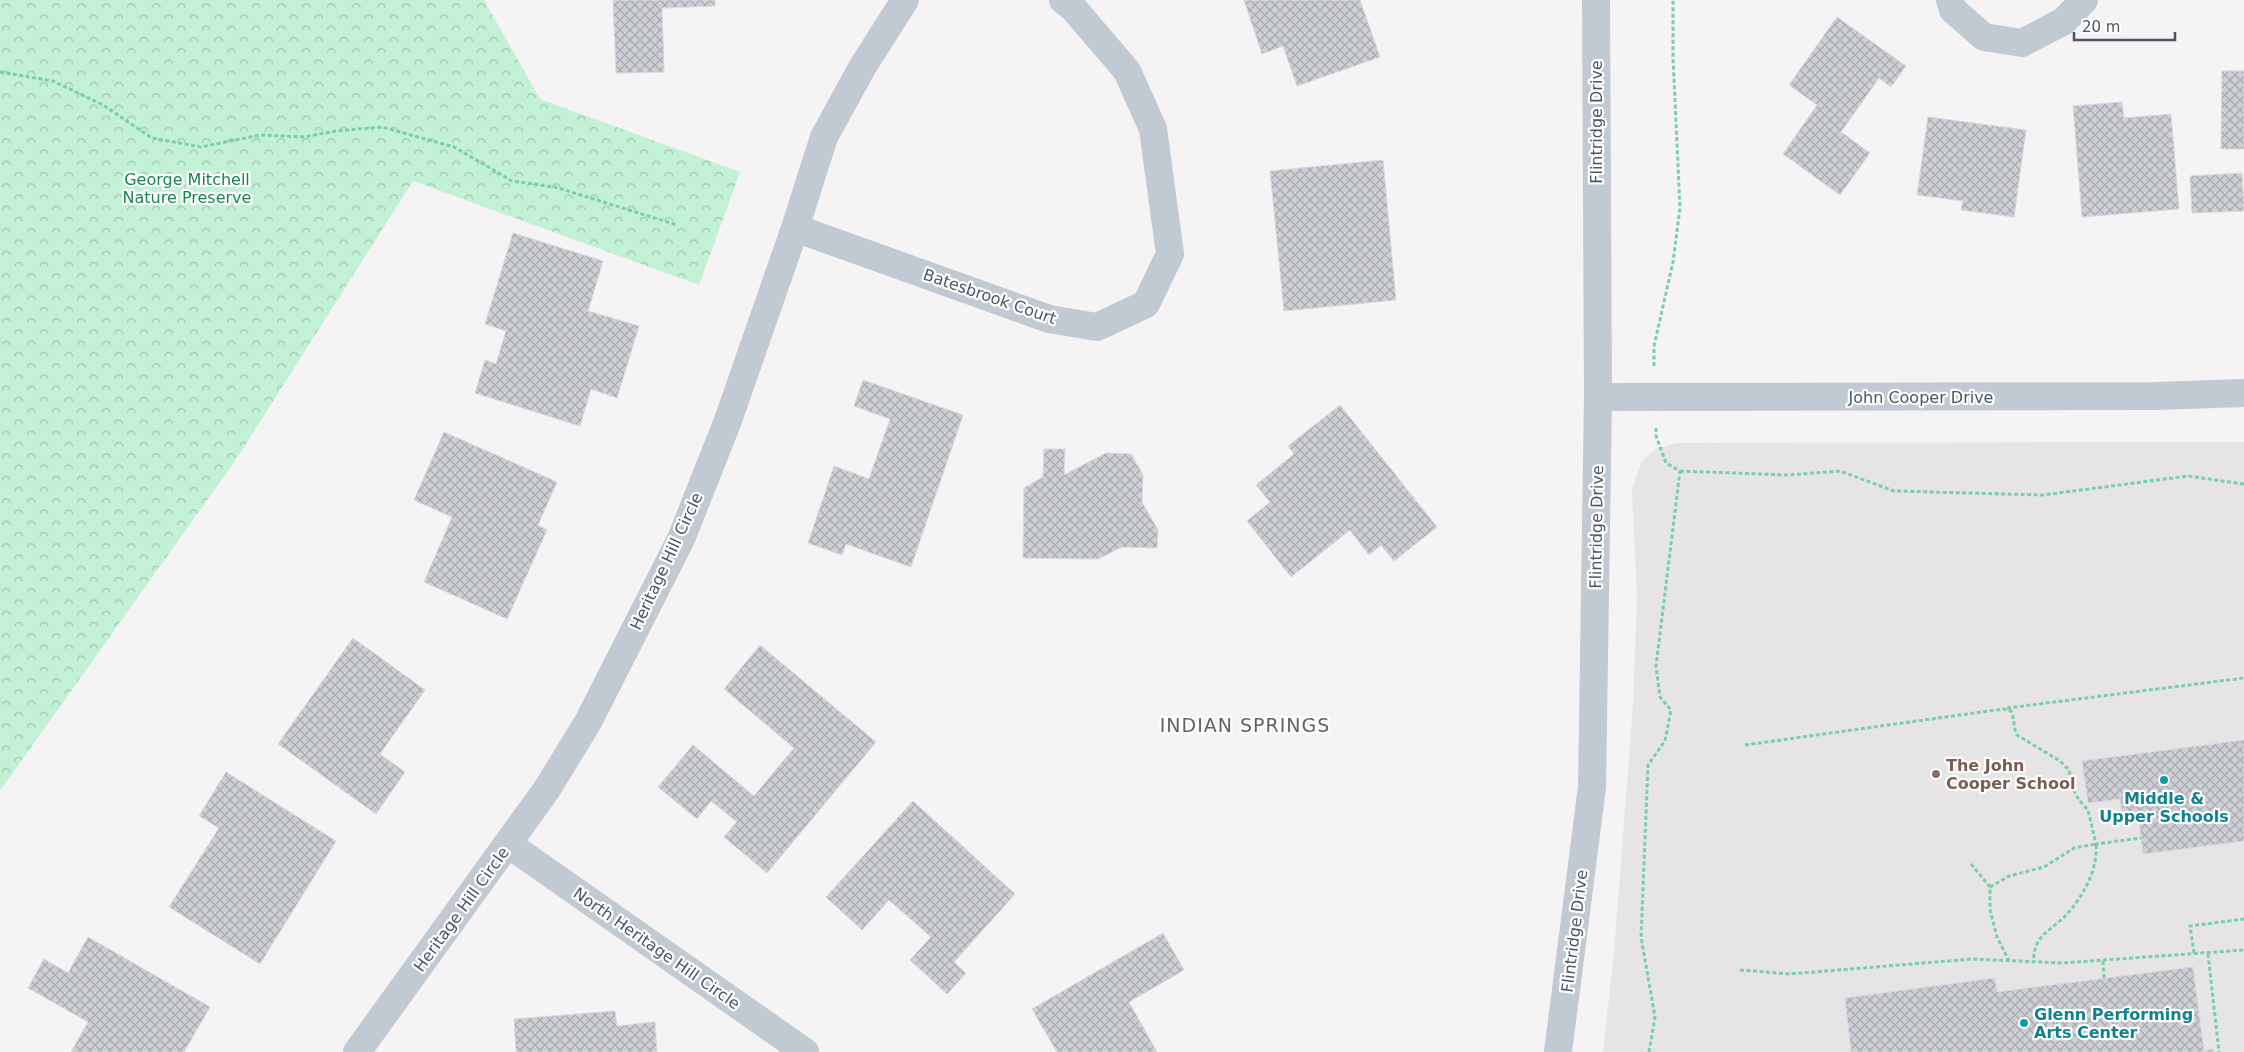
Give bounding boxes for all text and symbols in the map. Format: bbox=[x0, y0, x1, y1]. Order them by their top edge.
scale bar bbox=[2074, 10, 2175, 42]
text: 20 m bbox=[2082, 18, 2120, 36]
street label: Flintridge Drive bbox=[1587, 60, 1606, 184]
park label: George Mitchell Nature Preserve bbox=[123, 170, 251, 207]
street label: Batesbrook Court bbox=[921, 265, 1059, 328]
street label: John Cooper Drive bbox=[1848, 388, 1993, 407]
street label: Flintridge Drive bbox=[1586, 465, 1607, 589]
street label: Heritage Hill Circle bbox=[626, 489, 707, 633]
district label: INDIAN SPRINGS bbox=[1160, 714, 1330, 736]
place label: The John Cooper School bbox=[1946, 756, 2075, 793]
marker: The John Cooper School bbox=[1930, 768, 1942, 780]
marker: Middle & Upper Schools bbox=[2158, 774, 2170, 786]
place label: Middle & Upper Schools bbox=[2099, 789, 2229, 826]
street label: Heritage Hill Circle bbox=[410, 843, 513, 975]
street label: Flintridge Drive bbox=[1558, 869, 1591, 993]
street label: North Heritage Hill Circle bbox=[570, 883, 744, 1013]
place label: Glenn Performing Arts Center bbox=[2034, 1005, 2193, 1042]
marker: Glenn Performing Arts Center bbox=[2018, 1017, 2030, 1029]

